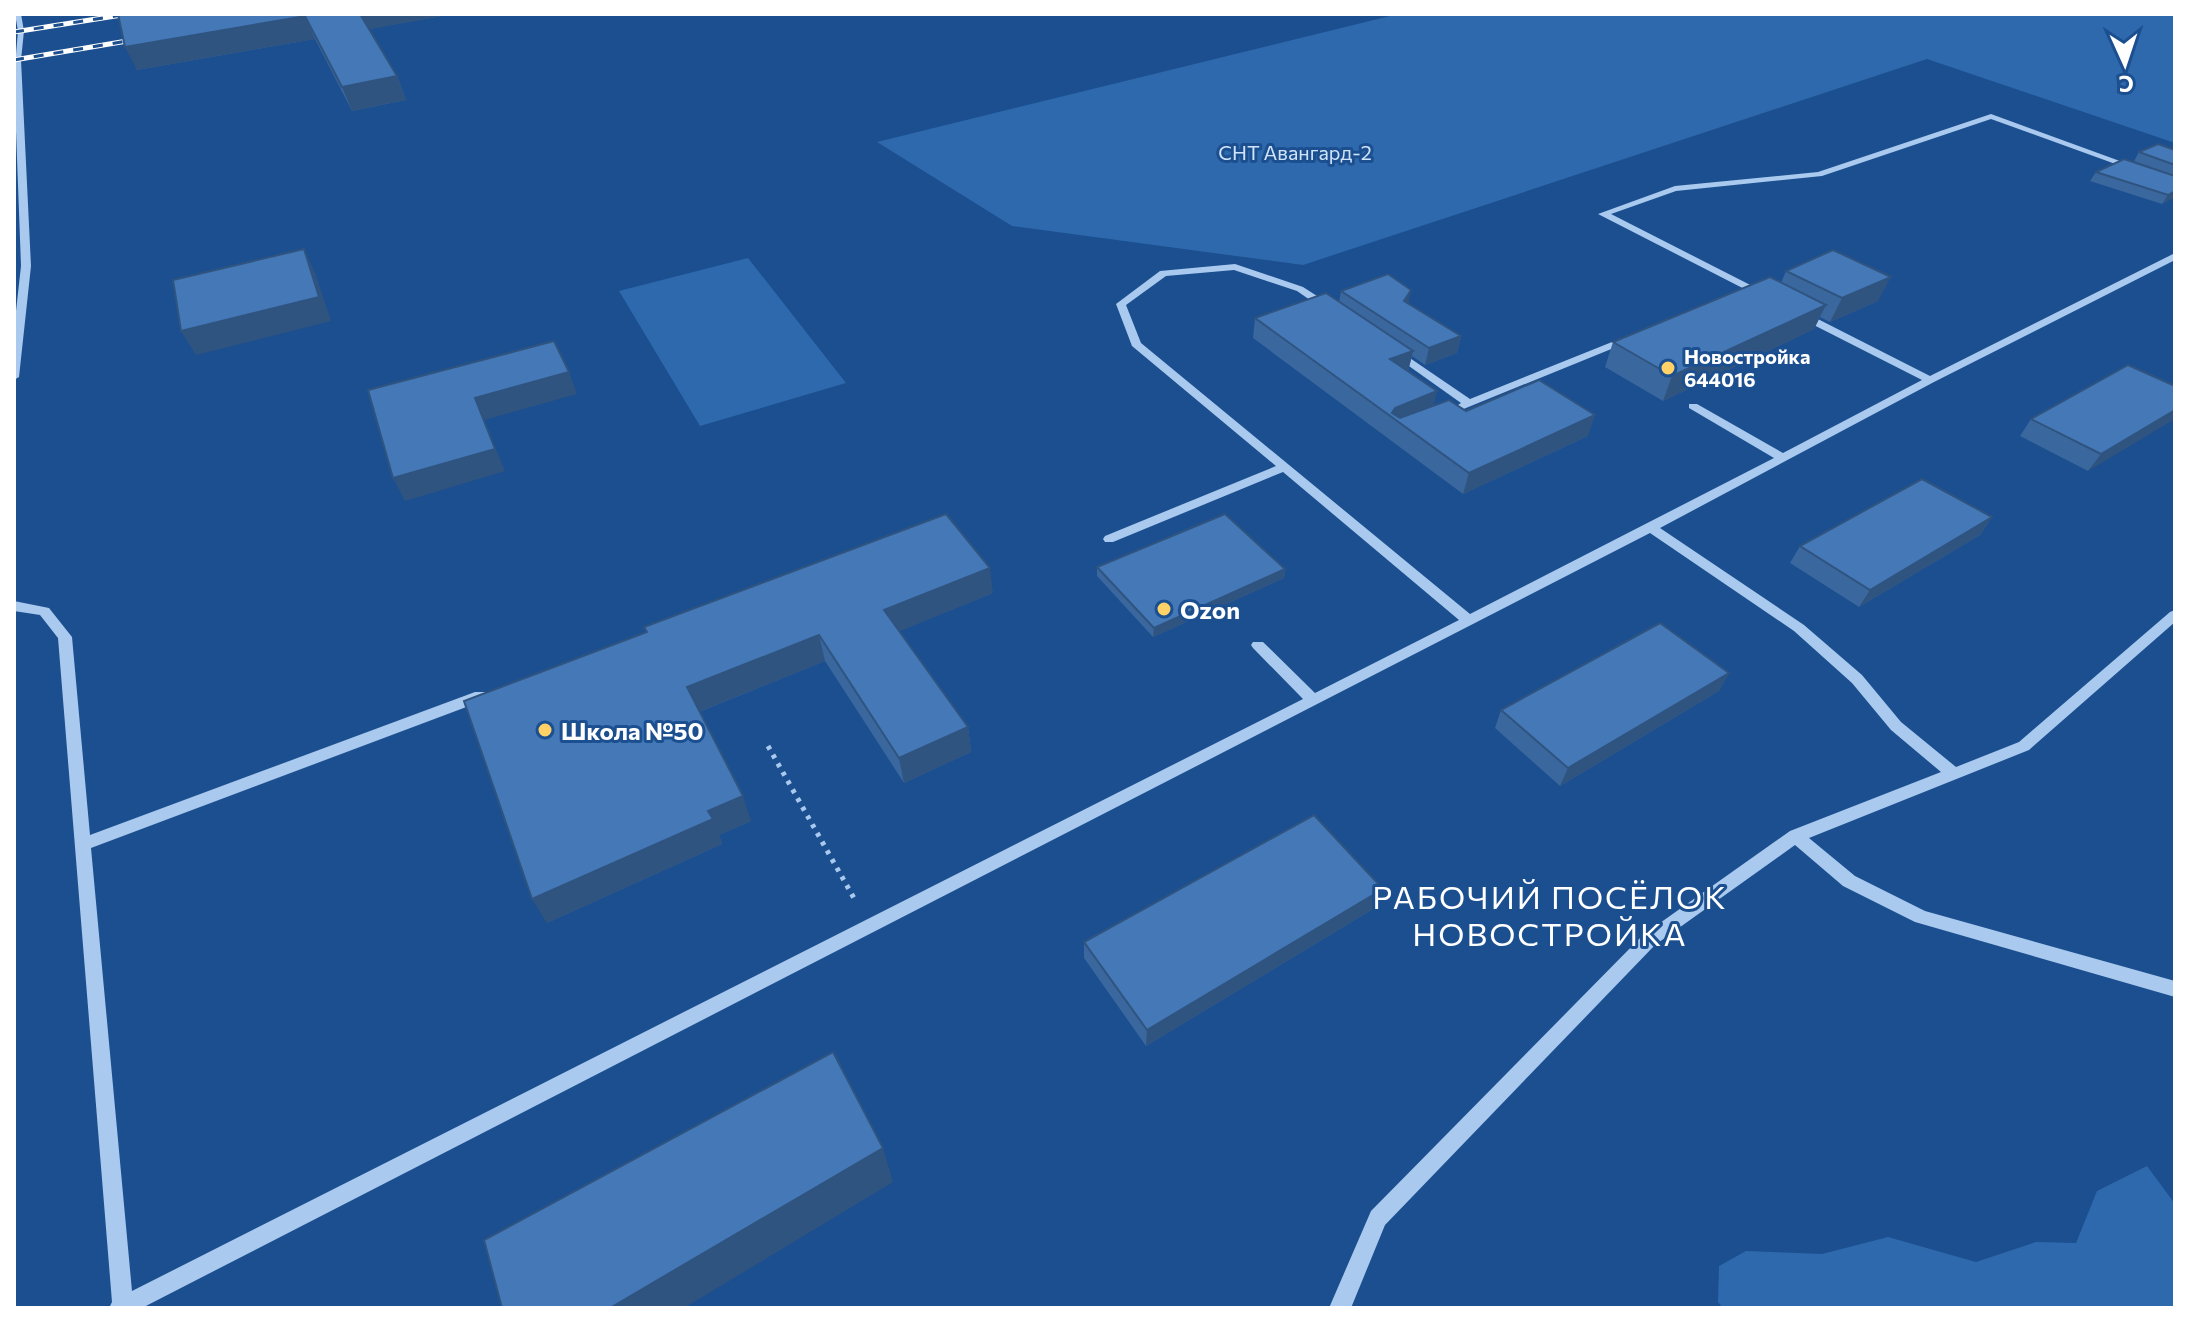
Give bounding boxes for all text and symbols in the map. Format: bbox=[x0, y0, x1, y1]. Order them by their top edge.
north arrow bbox=[2085, 24, 2165, 104]
text: С bbox=[2118, 71, 2134, 98]
park label: СНТ Авангард-2 bbox=[1218, 140, 1372, 164]
place label: Новостройка 644016 bbox=[1684, 344, 1810, 391]
marker: Новостройка 644016 bbox=[1659, 359, 1677, 377]
place label: Ozon bbox=[1180, 595, 1240, 624]
marker: Ozon bbox=[1155, 600, 1173, 618]
place label: Школа №50 bbox=[561, 716, 703, 745]
marker: Школа №50 bbox=[536, 721, 554, 739]
district label: РАБОЧИЙ ПОСЁЛОК НОВОСТРОЙКА bbox=[1372, 876, 1728, 953]

